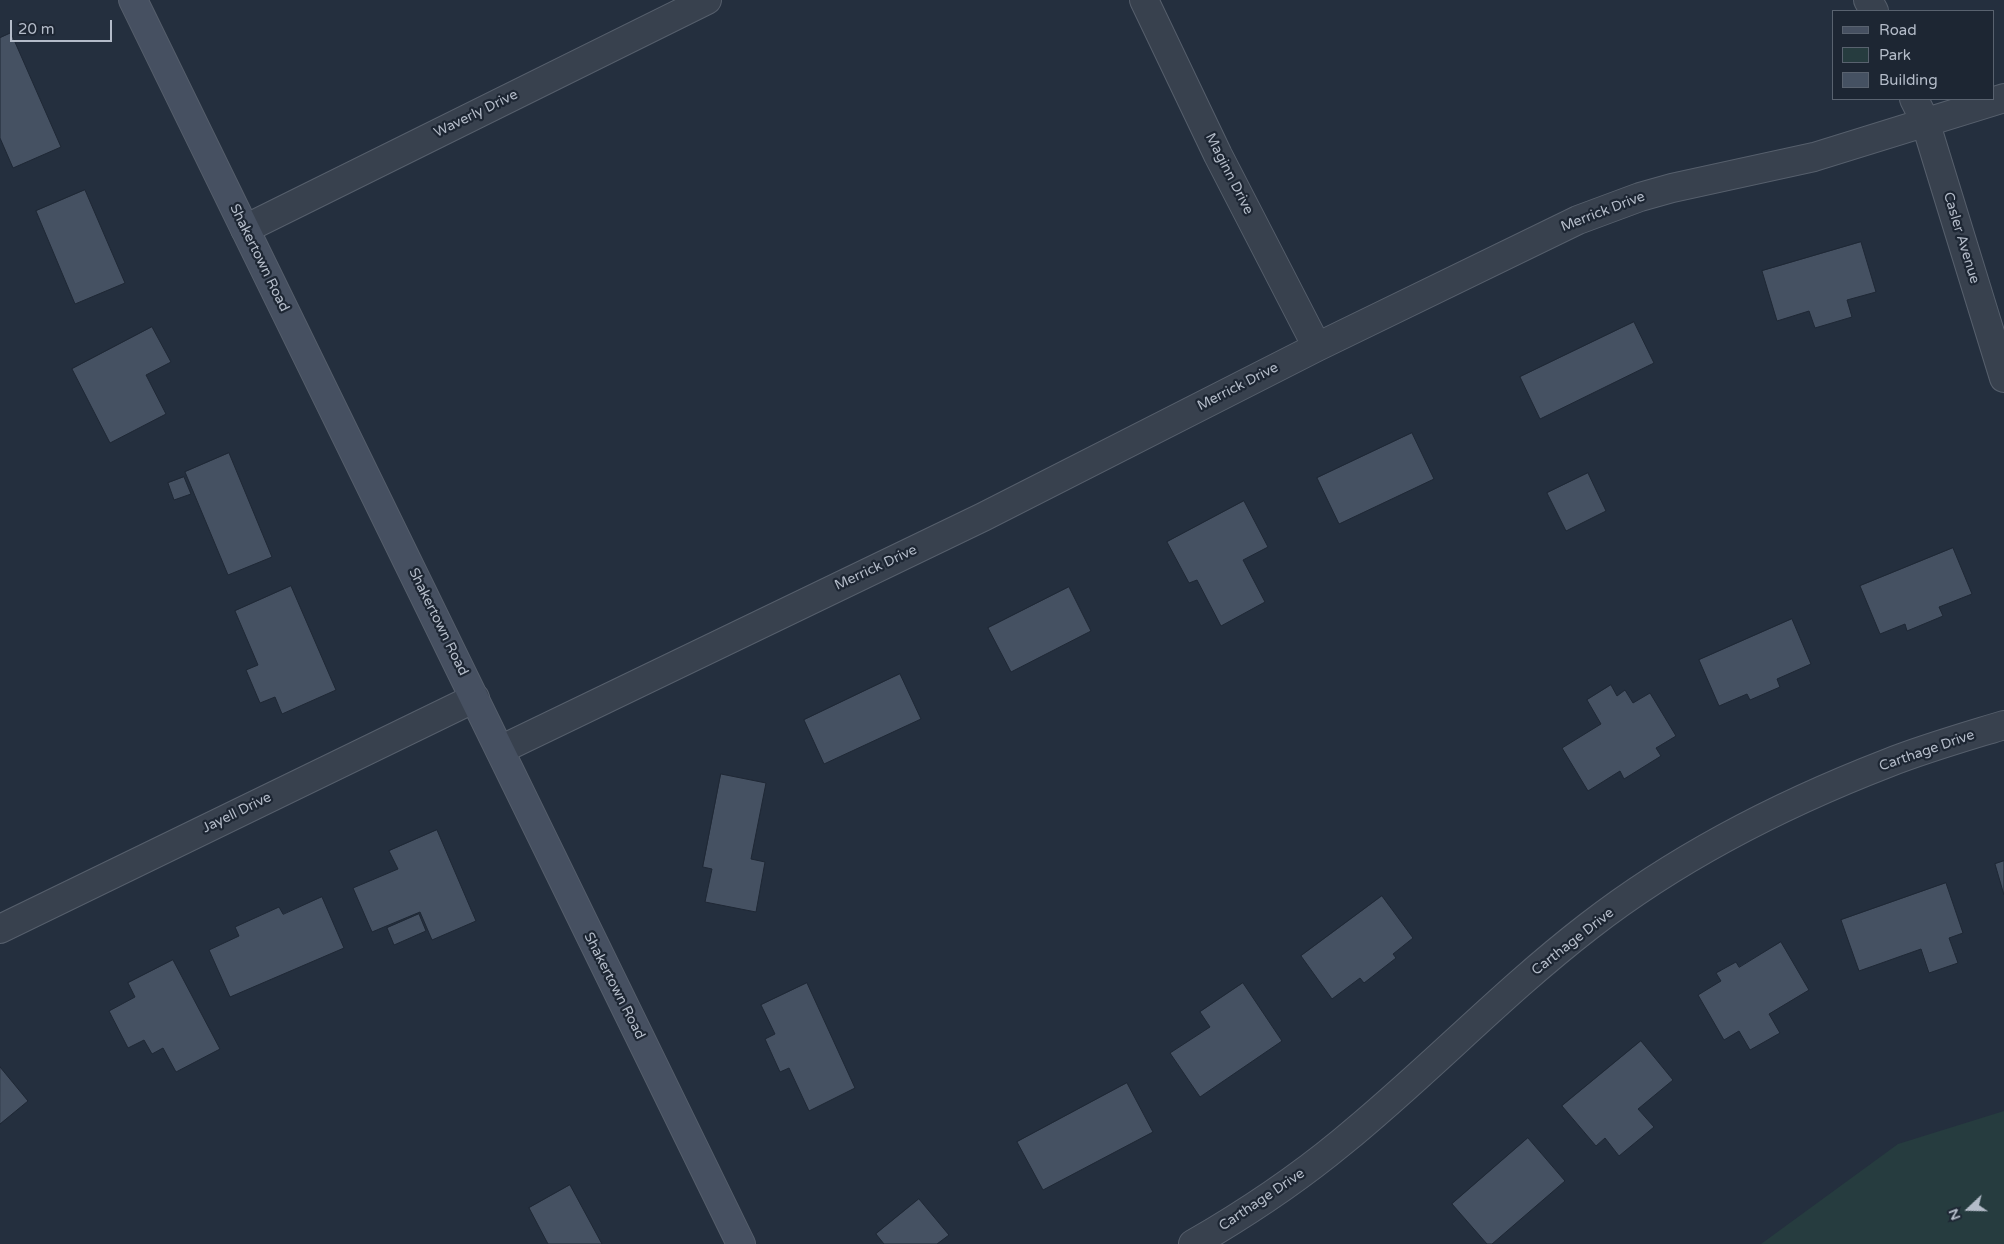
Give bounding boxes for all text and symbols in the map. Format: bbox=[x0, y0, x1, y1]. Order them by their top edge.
scale bar bbox=[12, 10, 115, 42]
legend bbox=[1832, 10, 1994, 100]
text: 20 m bbox=[18, 20, 55, 38]
text: Road bbox=[1879, 21, 1917, 39]
text: Park bbox=[1879, 46, 1911, 64]
text: Building bbox=[1879, 71, 1938, 89]
street label: Waverly Drive bbox=[431, 86, 521, 142]
street label: Maginn Drive bbox=[1201, 131, 1257, 217]
street label: Merrick Drive bbox=[1559, 188, 1647, 236]
street label: Casler Avenue bbox=[1939, 190, 1983, 286]
street label: Shakertown Road bbox=[226, 201, 292, 315]
street label: Merrick Drive bbox=[1195, 359, 1281, 415]
street label: Merrick Drive bbox=[832, 542, 920, 594]
street label: Shakertown Road bbox=[405, 565, 471, 679]
street label: Carthage Drive bbox=[1877, 727, 1977, 775]
street label: Jayell Drive bbox=[200, 789, 274, 837]
street label: Carthage Drive bbox=[1529, 905, 1617, 979]
street label: Shakertown Road bbox=[580, 930, 648, 1042]
street label: Carthage Drive bbox=[1216, 1165, 1308, 1235]
north arrow bbox=[1944, 1184, 1994, 1234]
text: N bbox=[1945, 1206, 1964, 1223]

